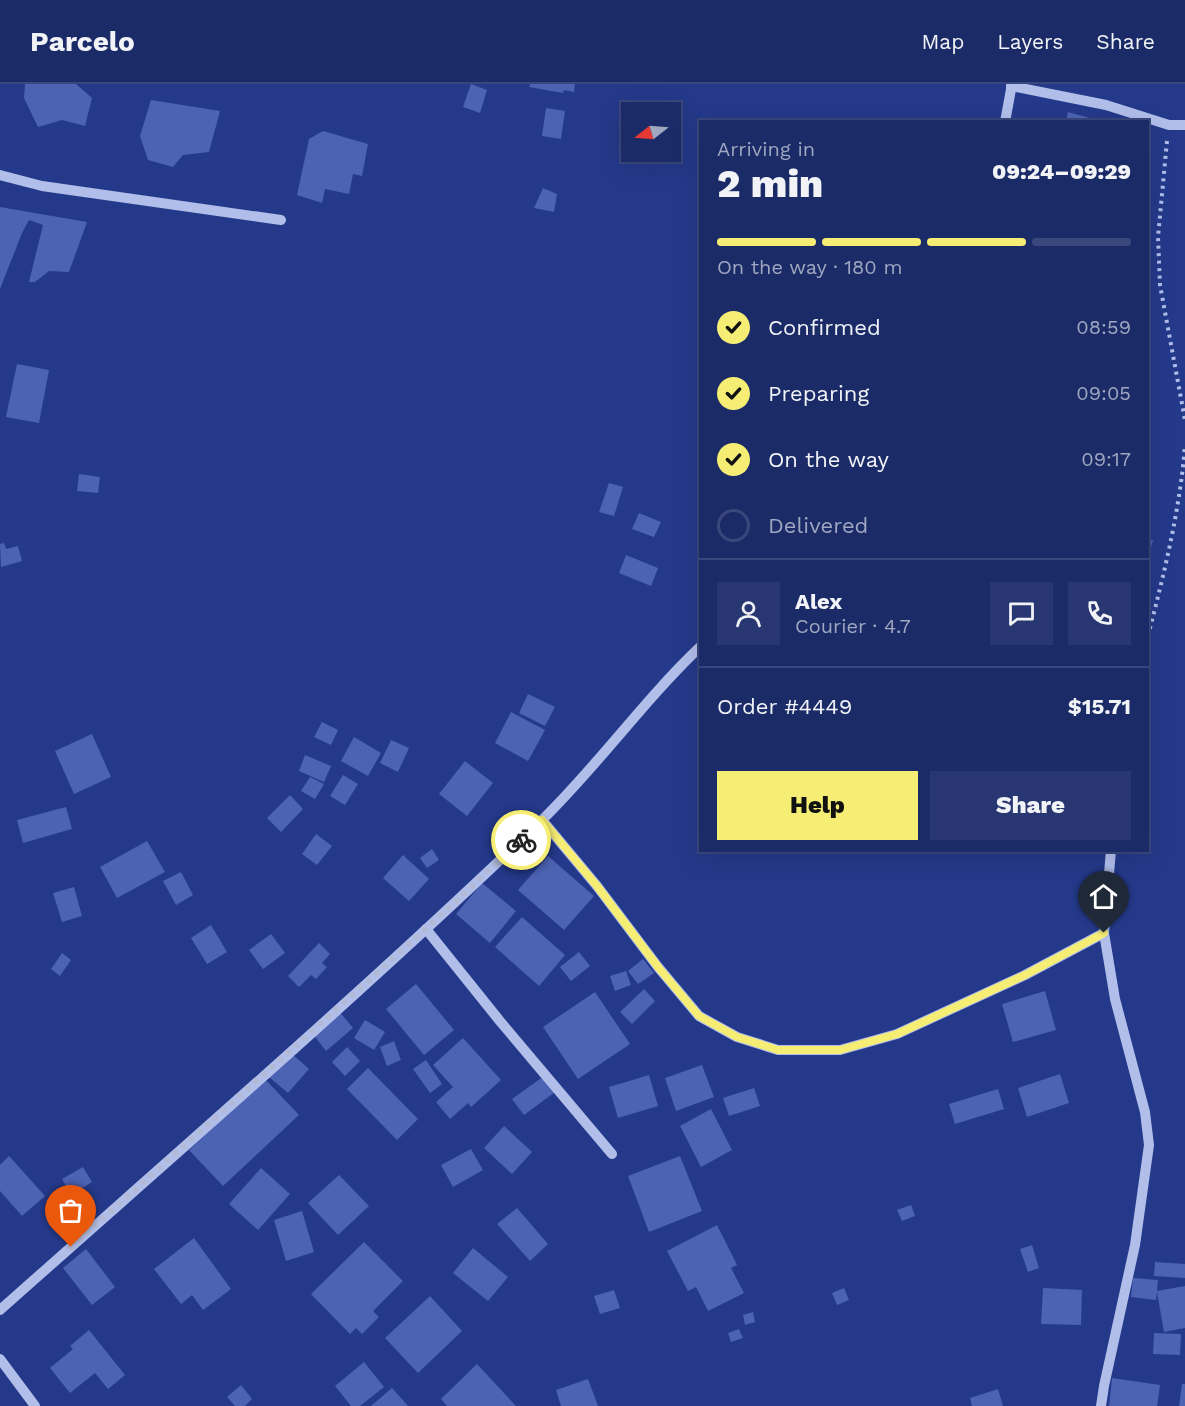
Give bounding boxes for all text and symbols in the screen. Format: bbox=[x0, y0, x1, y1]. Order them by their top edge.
text: Parcelo bbox=[30, 25, 135, 58]
text: Map bbox=[921, 29, 964, 54]
text: Layers bbox=[997, 29, 1063, 54]
text: Share bbox=[1096, 29, 1155, 54]
north arrow bbox=[621, 102, 681, 162]
map controls bbox=[621, 102, 681, 162]
text: Arriving in bbox=[717, 137, 815, 161]
text: 09:24–09:29 bbox=[992, 159, 1131, 184]
text: 2 min bbox=[717, 161, 823, 206]
text: On the way · 180 m bbox=[717, 255, 903, 279]
icon: check bbox=[717, 311, 750, 344]
text: Confirmed bbox=[768, 315, 881, 340]
text: 08:59 bbox=[1076, 315, 1131, 339]
icon: check bbox=[717, 377, 750, 410]
text: Preparing bbox=[768, 381, 869, 406]
text: 09:05 bbox=[1076, 381, 1131, 405]
icon: check bbox=[717, 443, 750, 476]
text: On the way bbox=[768, 447, 889, 472]
text: 09:17 bbox=[1081, 447, 1131, 471]
text: Delivered bbox=[768, 513, 868, 538]
button: person bbox=[717, 582, 780, 645]
button: chat bbox=[990, 582, 1053, 645]
button: phone bbox=[1068, 582, 1131, 645]
text: Alex bbox=[795, 589, 842, 614]
text: Courier · 4.7 bbox=[795, 614, 911, 638]
text: Order #4449 bbox=[717, 694, 852, 719]
text: $15.71 bbox=[1068, 694, 1131, 719]
button: Help bbox=[717, 771, 918, 840]
button: Share bbox=[930, 771, 1131, 840]
courier bbox=[491, 810, 551, 870]
icon: bike bbox=[505, 824, 538, 857]
pin bbox=[1078, 871, 1129, 933]
icon: home bbox=[1087, 880, 1120, 913]
pin bbox=[45, 1185, 96, 1247]
icon: bag bbox=[54, 1194, 87, 1227]

